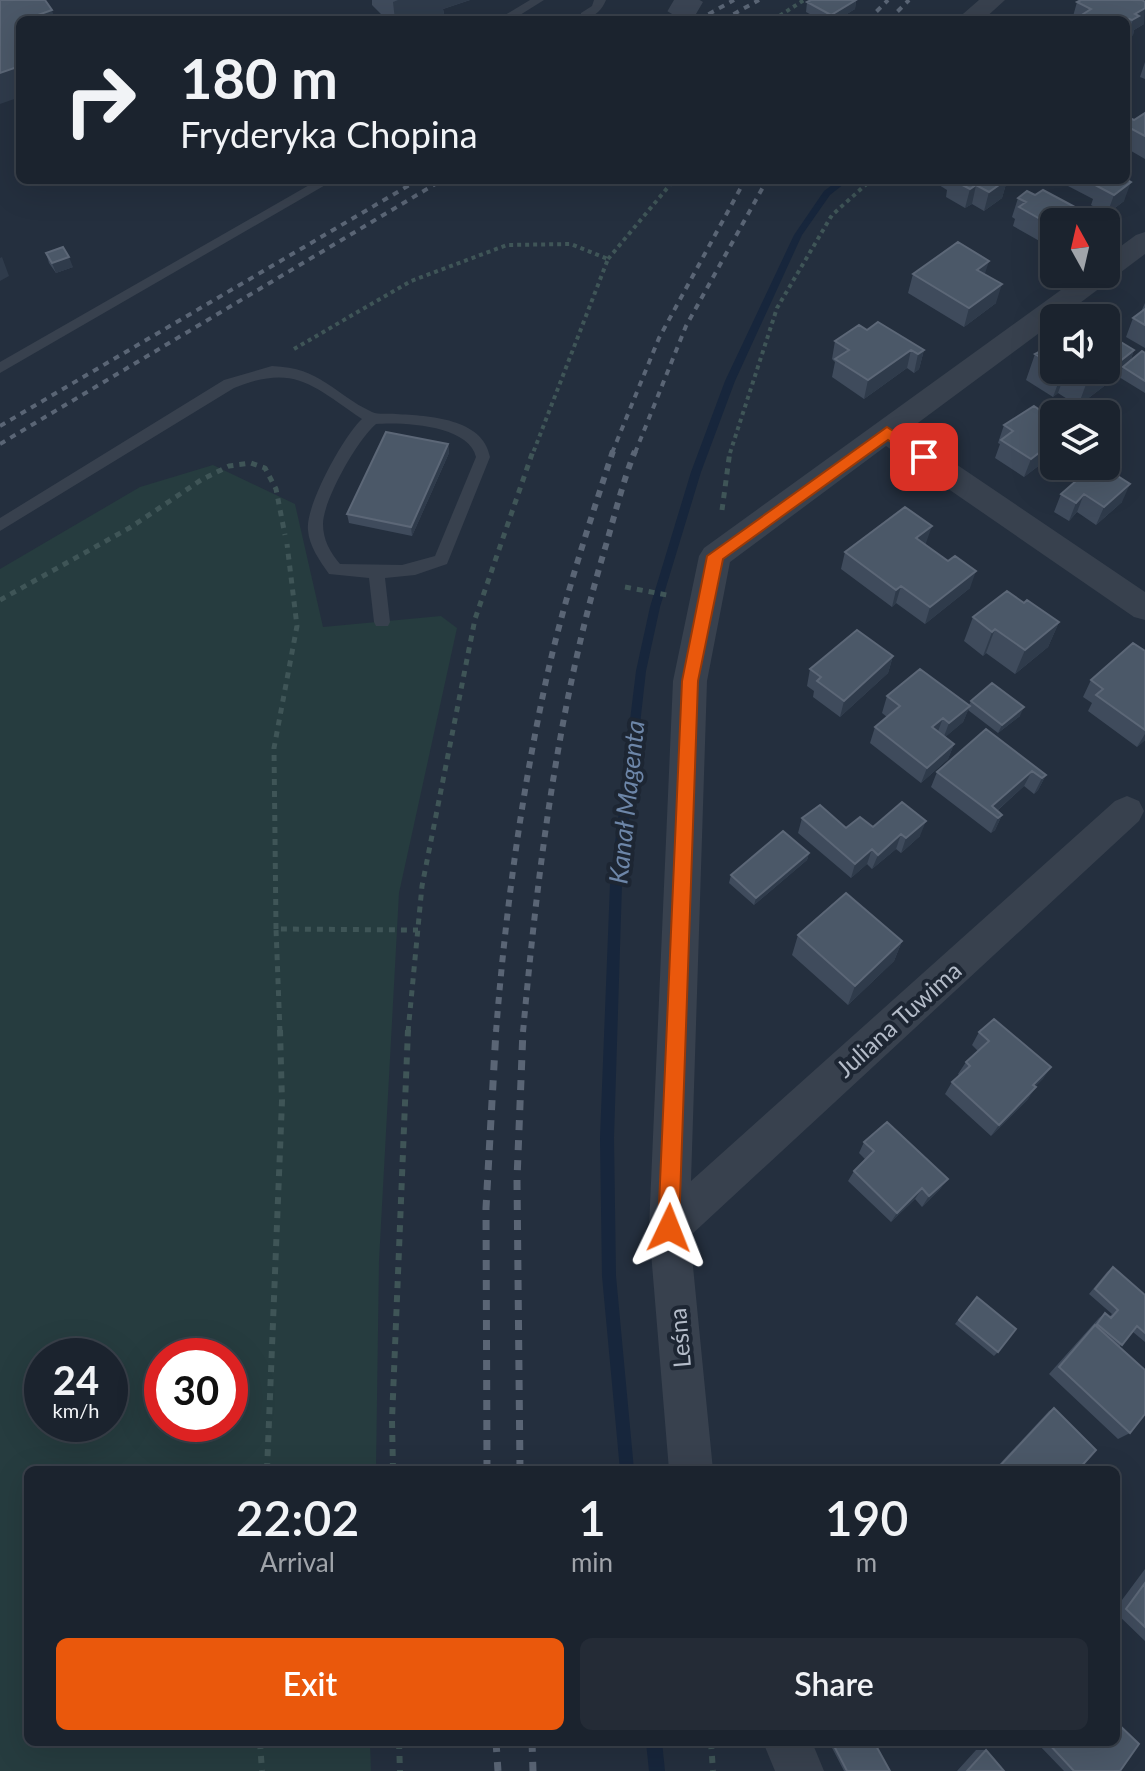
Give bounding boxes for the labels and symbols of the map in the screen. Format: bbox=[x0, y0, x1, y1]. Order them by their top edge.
north arrow bbox=[1040, 208, 1120, 288]
pin bbox=[890, 423, 958, 491]
water label: Kanał Magenta bbox=[601, 719, 651, 885]
street label: Juliana Tuwima bbox=[829, 955, 967, 1083]
position arrow bbox=[627, 1186, 711, 1270]
street label: Leśna bbox=[662, 1307, 696, 1369]
speed limit sign: 30 bbox=[144, 1338, 248, 1442]

